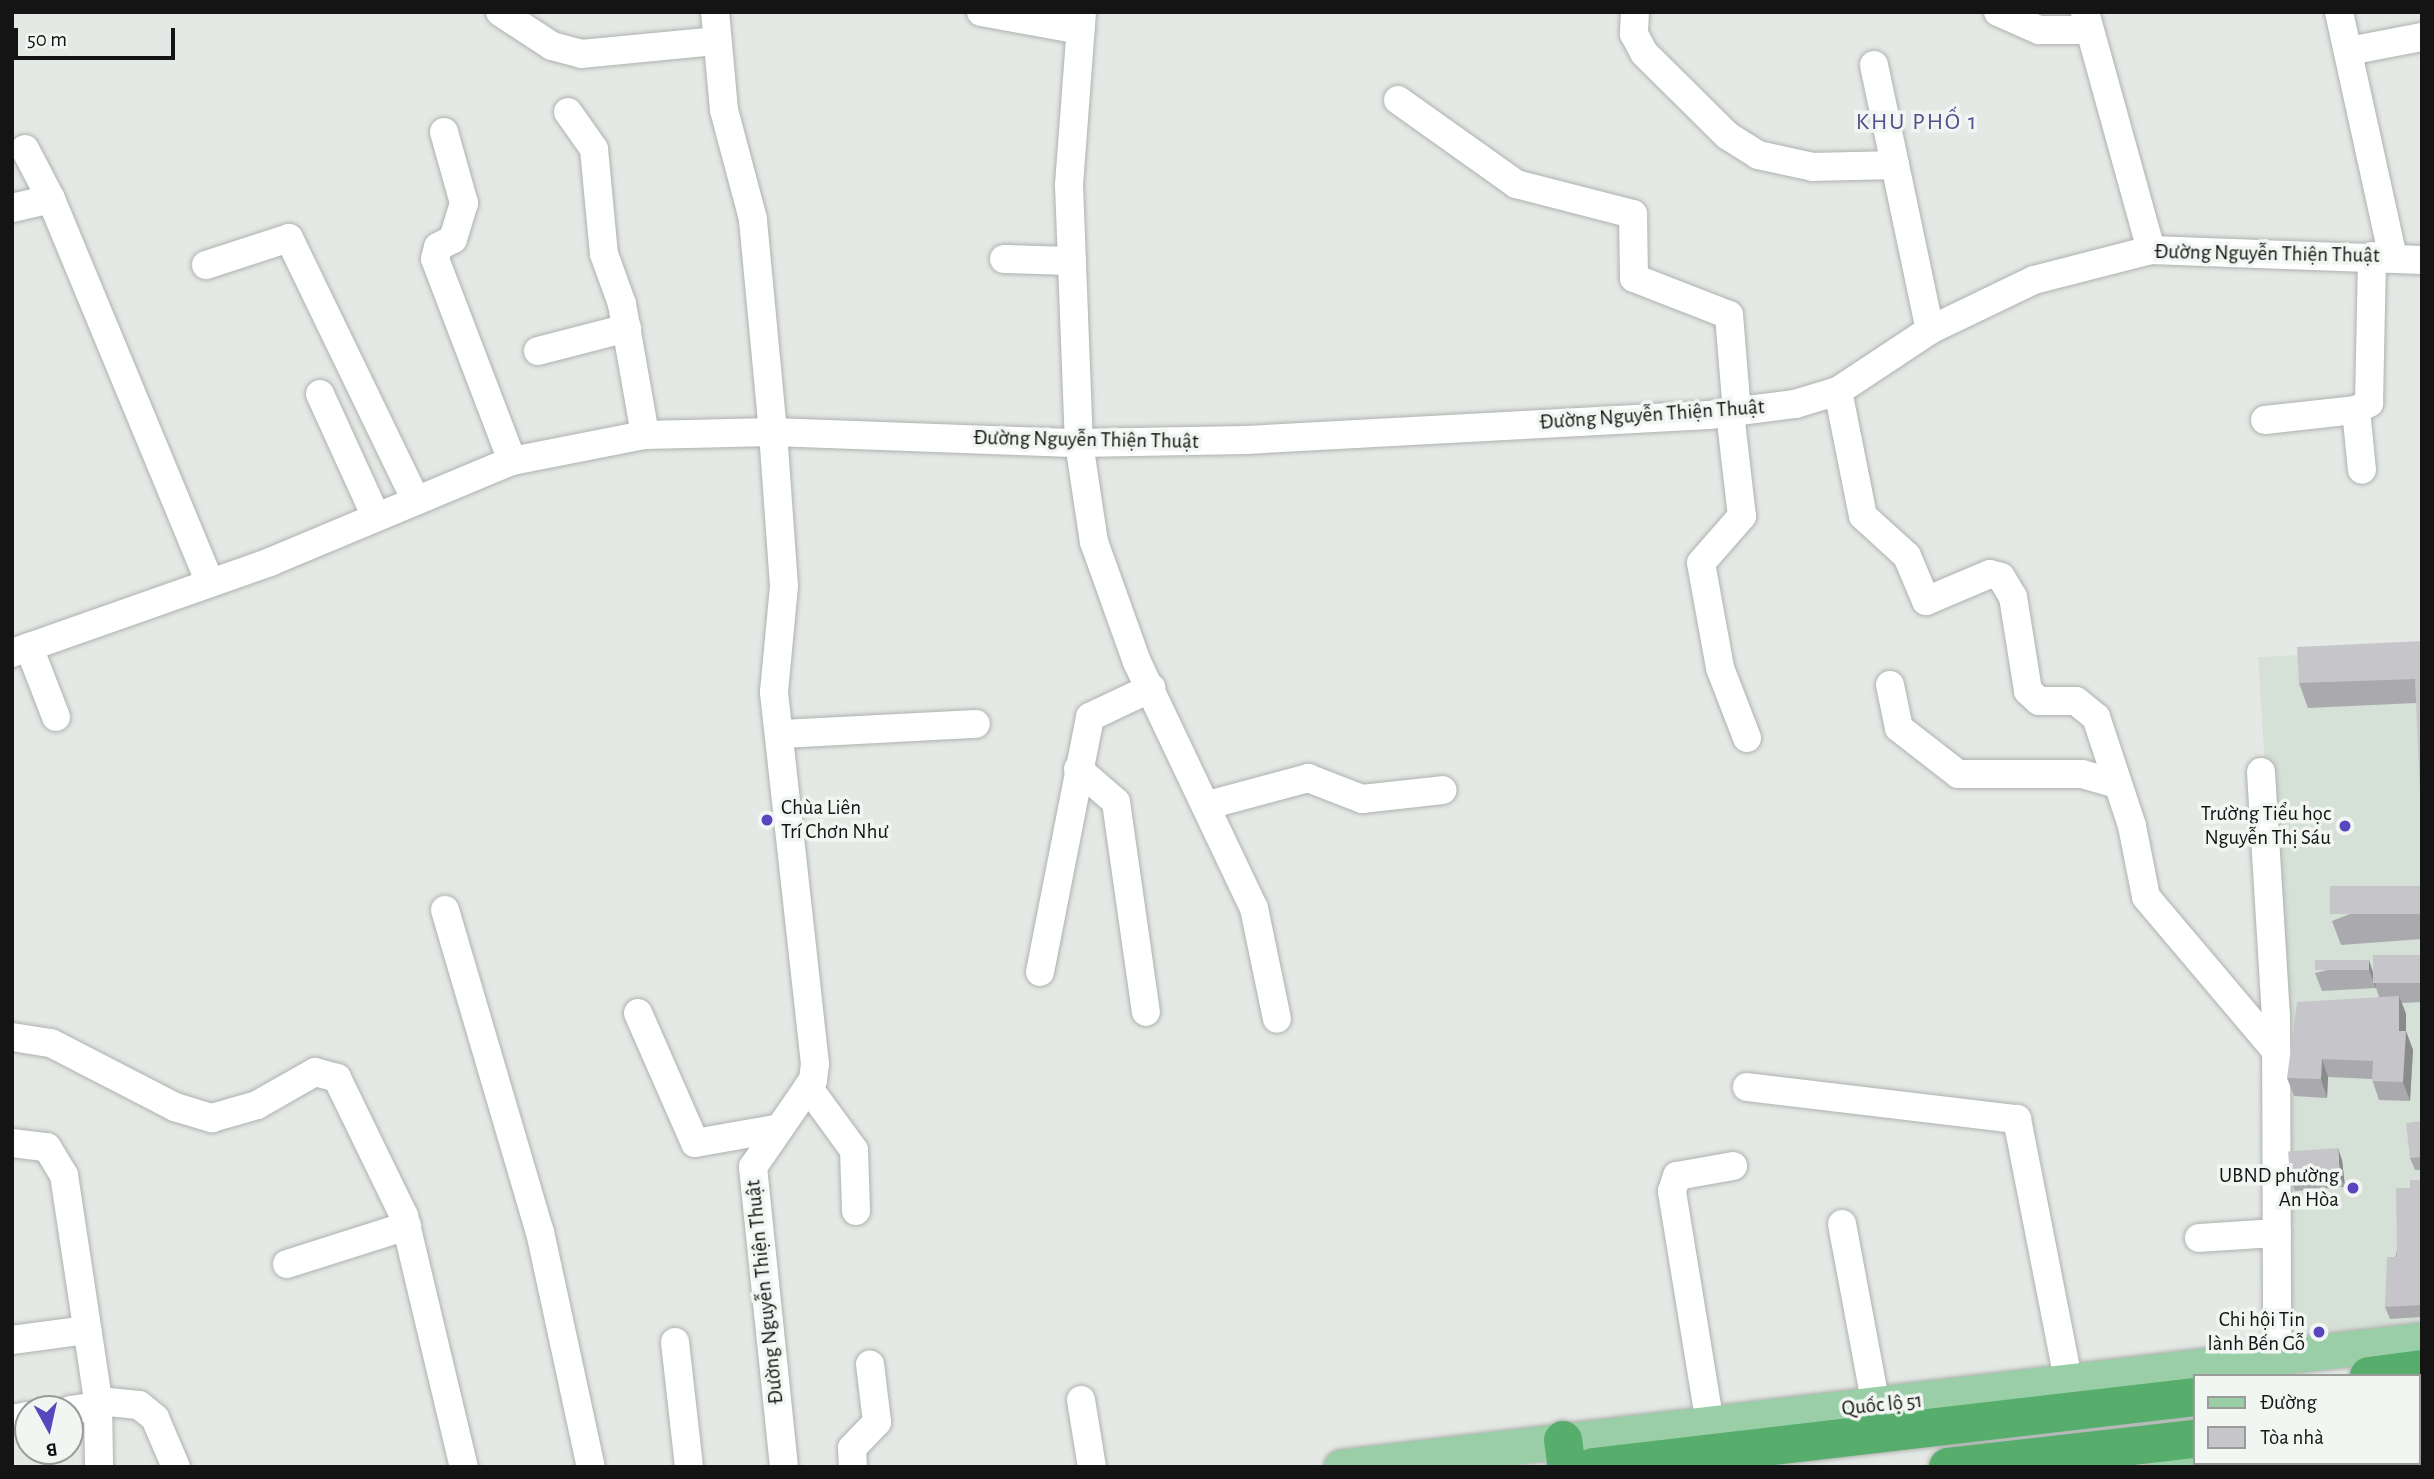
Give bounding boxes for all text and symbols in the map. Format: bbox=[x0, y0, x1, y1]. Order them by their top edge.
scale bar bbox=[18, 14, 178, 58]
text: 50 m bbox=[27, 29, 67, 50]
district label: KHU PHỐ 1 bbox=[1857, 109, 1977, 137]
street label: Đường Nguyễn Thiện Thuật bbox=[2154, 239, 2380, 269]
street label: Đường Nguyễn Thiện Thuật bbox=[1539, 395, 1765, 435]
street label: Đường Nguyễn Thiện Thuật bbox=[973, 425, 1199, 455]
place label: Chùa Liên Trí Chơn Như bbox=[781, 795, 889, 845]
place label: Trường Tiểu học Nguyễn Thị Sáu bbox=[2201, 801, 2331, 851]
marker: Chùa Liên Trí Chơn Như bbox=[759, 812, 775, 828]
marker: Trường Tiểu học Nguyễn Thị Sáu bbox=[2337, 818, 2353, 834]
place label: UBND phường An Hòa bbox=[2219, 1163, 2339, 1213]
street label: Đường Nguyễn Thiện Thuật bbox=[741, 1179, 789, 1405]
marker: UBND phường An Hòa bbox=[2345, 1180, 2361, 1196]
place label: Chi hội Tin lành Bến Gỗ bbox=[2208, 1307, 2305, 1357]
marker: Chi hội Tin lành Bến Gỗ bbox=[2311, 1324, 2327, 1340]
legend bbox=[2192, 1374, 2420, 1465]
street label: Quốc lộ 51 bbox=[1840, 1388, 1924, 1422]
text: Đường bbox=[2260, 1392, 2317, 1413]
north arrow bbox=[14, 1395, 84, 1465]
text: Tòa nhà bbox=[2260, 1427, 2324, 1448]
text: B bbox=[45, 1439, 58, 1459]

